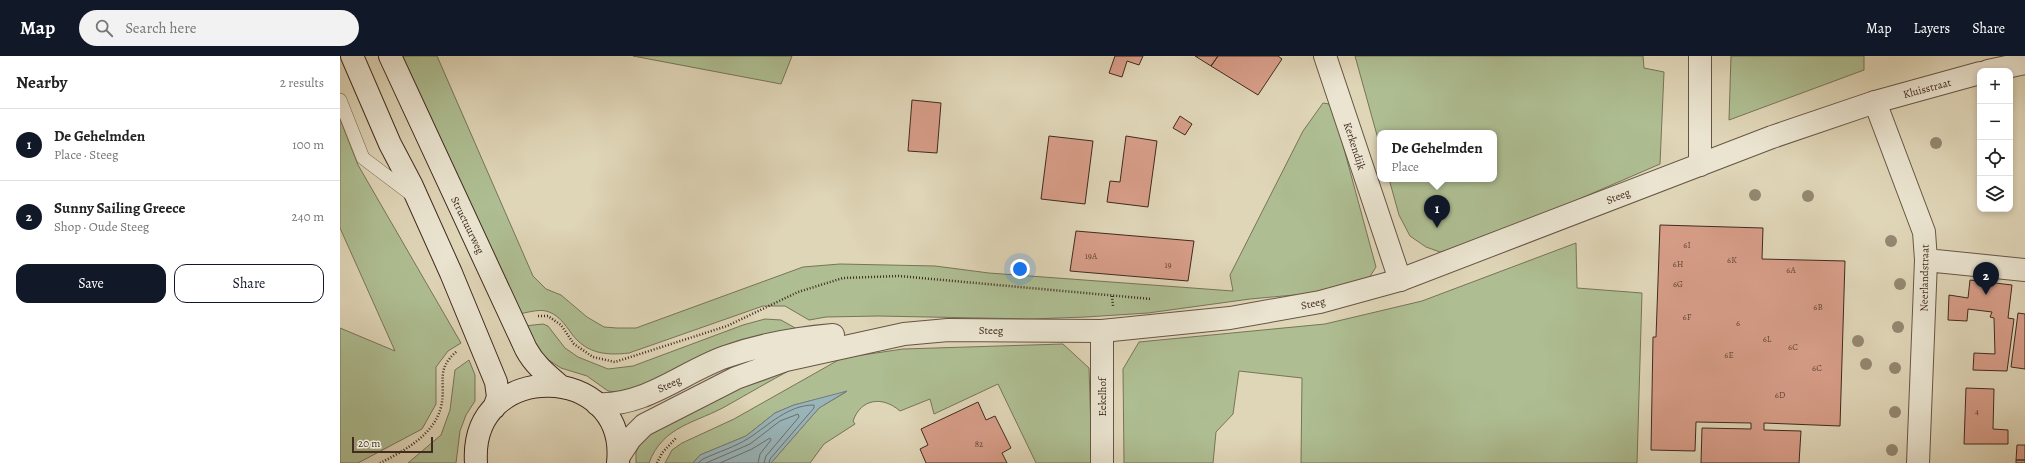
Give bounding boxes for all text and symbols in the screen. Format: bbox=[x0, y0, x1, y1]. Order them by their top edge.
search box bbox=[79, 10, 359, 46]
text: Map bbox=[20, 15, 55, 41]
icon: search bbox=[93, 17, 115, 39]
text: Search here bbox=[125, 18, 197, 38]
text: Map bbox=[1866, 19, 1892, 38]
text: Layers bbox=[1914, 19, 1950, 38]
text: Share bbox=[1972, 19, 2005, 38]
map controls bbox=[1977, 68, 2013, 212]
button: + bbox=[1977, 68, 2013, 104]
text: Nearby bbox=[16, 71, 67, 94]
text: 2 results bbox=[280, 74, 324, 91]
street label: Kluisstraat bbox=[1901, 75, 1953, 102]
button: − bbox=[1977, 104, 2013, 140]
street label: Kerkendijk bbox=[1340, 120, 1369, 172]
text: De Gehelmden bbox=[54, 126, 145, 146]
popup bbox=[1377, 130, 1497, 182]
text: 1 bbox=[27, 136, 31, 153]
text: 100 m bbox=[292, 136, 324, 153]
text: De Gehelmden bbox=[1391, 138, 1483, 158]
button: locate bbox=[1977, 140, 2013, 176]
text: Place · Steeg bbox=[54, 146, 118, 163]
text: Place bbox=[1391, 158, 1419, 175]
button: layers bbox=[1977, 176, 2013, 212]
street label: Steeg bbox=[1604, 185, 1633, 208]
street label: Structuurweg bbox=[447, 194, 488, 257]
pin: 1 bbox=[1424, 195, 1450, 228]
text: Sunny Sailing Greece bbox=[54, 198, 186, 218]
text: 2 bbox=[26, 208, 32, 225]
text: 240 m bbox=[292, 208, 324, 225]
text: Shop · Oude Steeg bbox=[54, 218, 149, 235]
house number: 6I bbox=[1683, 239, 1691, 251]
street label: Neerlandstraat bbox=[1916, 244, 1933, 312]
house number: 19A bbox=[1085, 250, 1098, 262]
house number: 6K bbox=[1727, 254, 1737, 266]
house number: 6H bbox=[1673, 258, 1684, 270]
your location bbox=[1010, 259, 1030, 279]
house number: 19 bbox=[1164, 259, 1172, 271]
pin: 2 bbox=[1973, 262, 1999, 295]
button: Save bbox=[16, 264, 166, 303]
button: Share bbox=[174, 264, 324, 303]
house number: 6A bbox=[1786, 264, 1796, 276]
house number: 6G bbox=[1673, 278, 1683, 290]
street label: Steeg bbox=[1299, 293, 1327, 313]
house number: 6B bbox=[1813, 301, 1823, 313]
house number: 6F bbox=[1683, 311, 1692, 323]
house number: 6 bbox=[1736, 317, 1740, 329]
street label: Steeg bbox=[979, 323, 1004, 338]
house number: 6L bbox=[1763, 333, 1772, 345]
house number: 6C bbox=[1788, 341, 1798, 353]
house number: 6E bbox=[1724, 349, 1734, 361]
house number: 6C bbox=[1812, 362, 1822, 374]
street label: Steeg bbox=[655, 372, 684, 396]
street label: Eekelhof bbox=[1095, 376, 1110, 417]
house number: 6D bbox=[1775, 389, 1785, 401]
house number: 4 bbox=[1975, 405, 1979, 417]
scale bar bbox=[352, 435, 433, 454]
text: 20 m bbox=[358, 436, 380, 451]
house number: 82 bbox=[975, 438, 984, 450]

